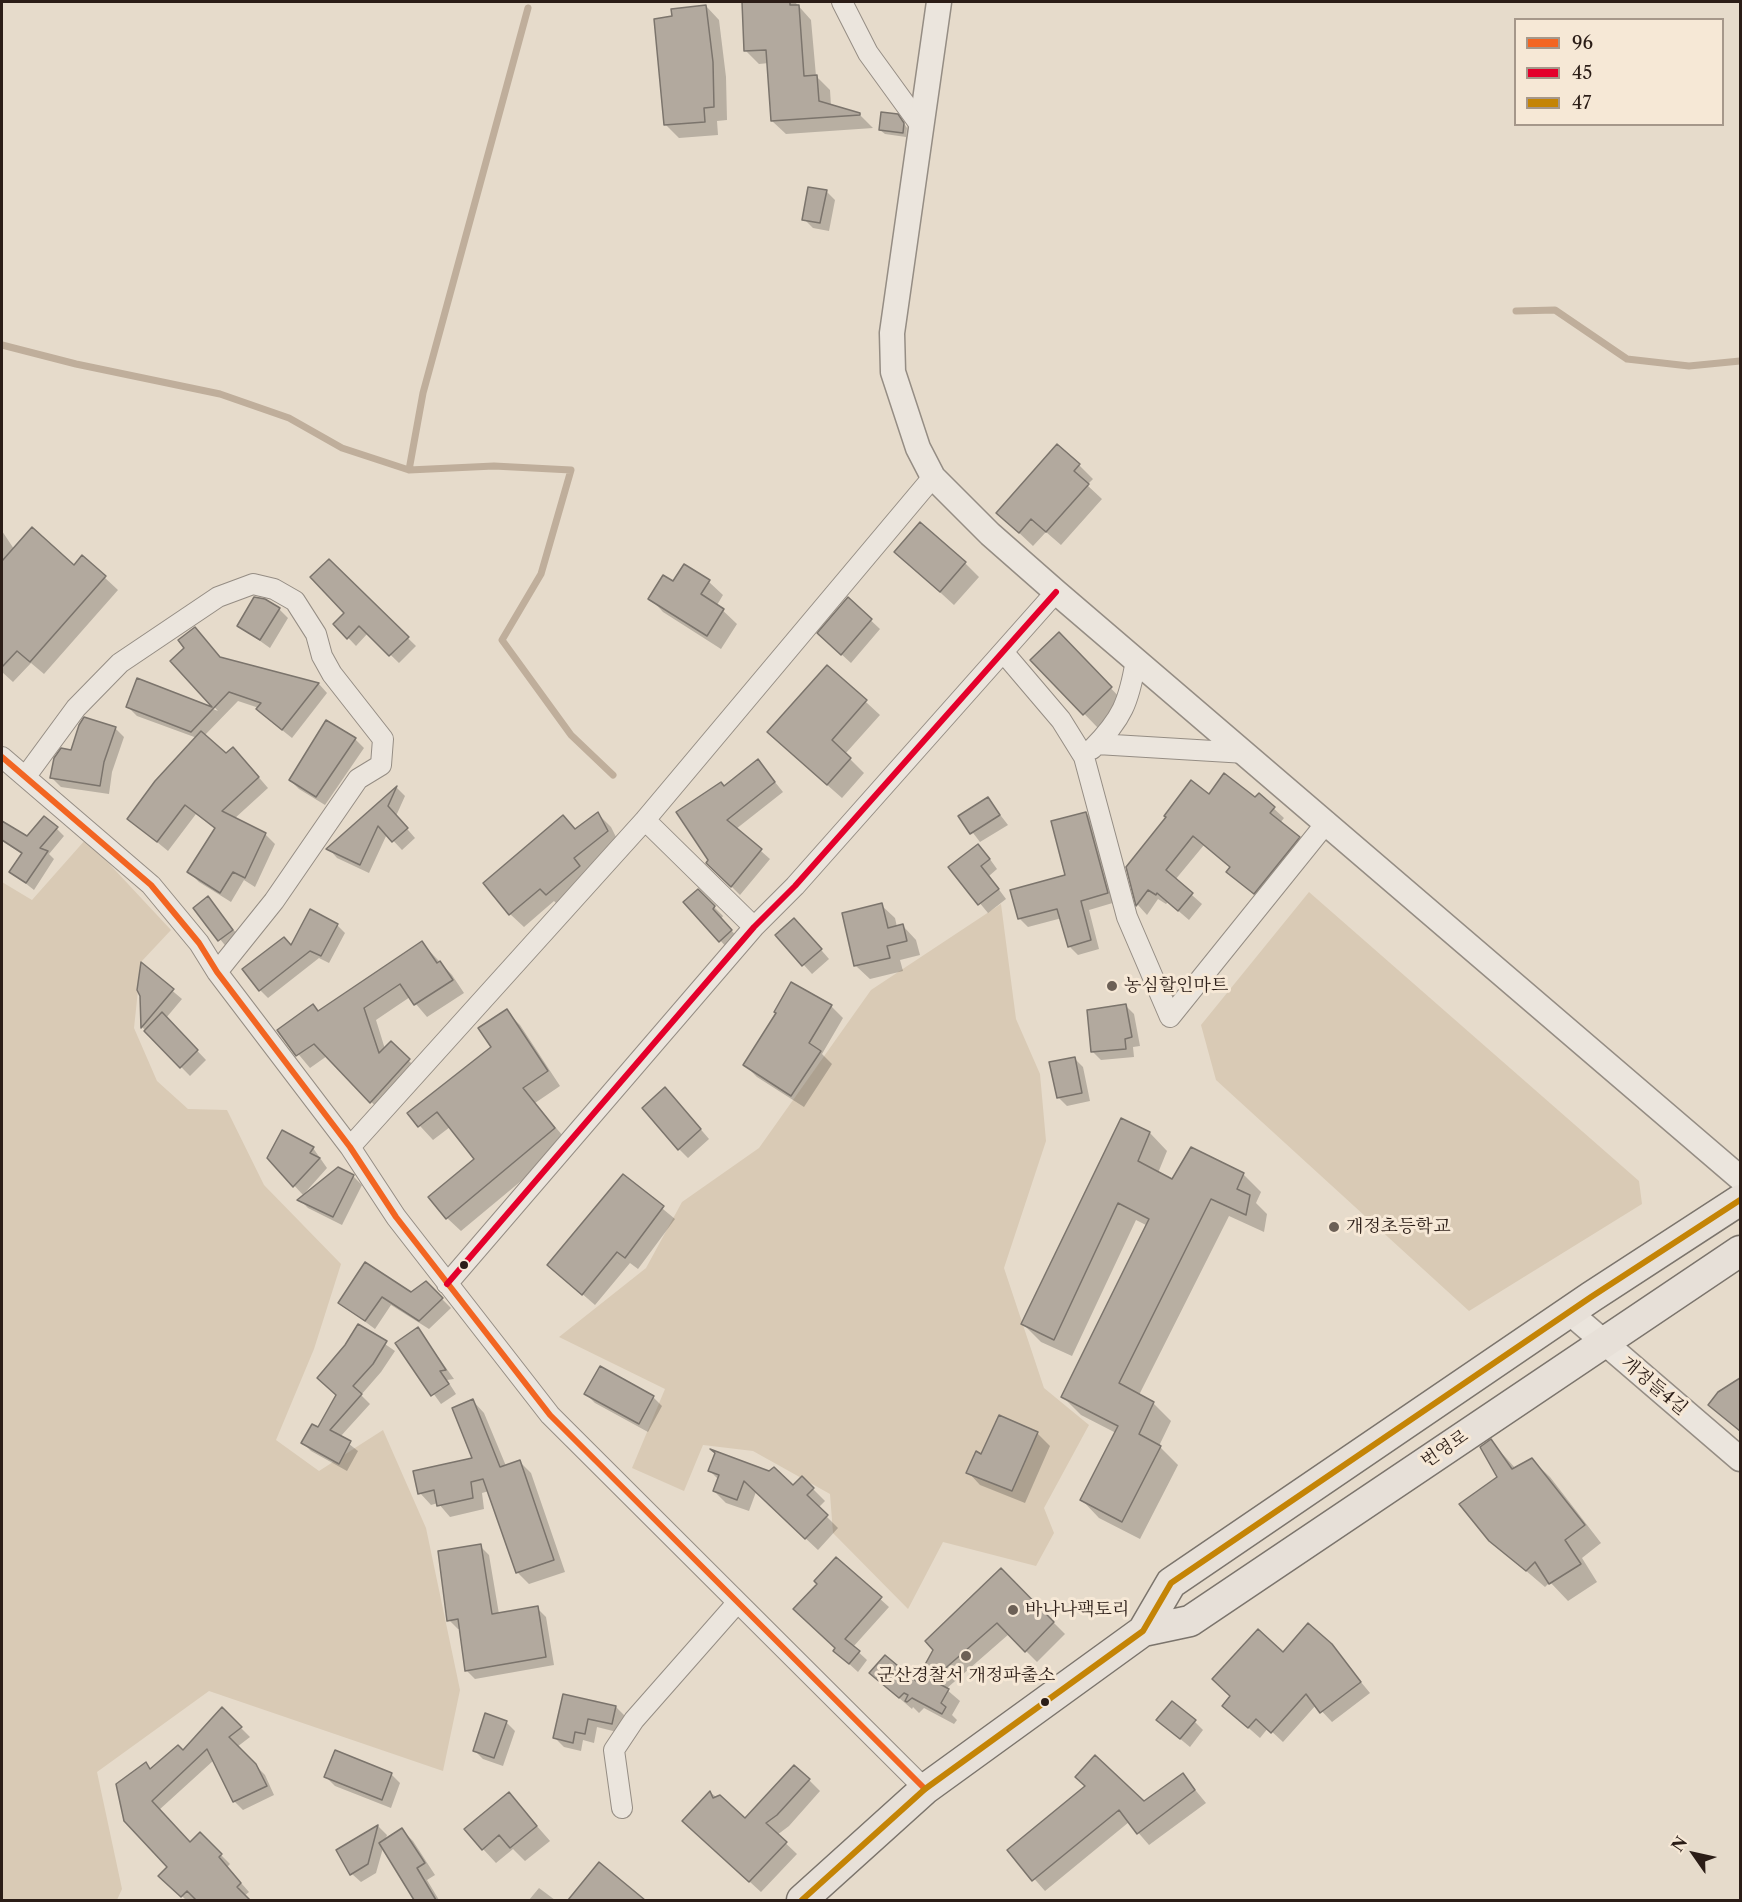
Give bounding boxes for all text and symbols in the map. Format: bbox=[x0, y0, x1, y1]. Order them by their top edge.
legend bbox=[1514, 18, 1724, 126]
text: 96 bbox=[1572, 32, 1593, 54]
text: 45 bbox=[1572, 62, 1592, 84]
text: 47 bbox=[1572, 92, 1591, 114]
place label: 농심할인마트 bbox=[1124, 975, 1228, 997]
marker: 농심할인마트 bbox=[1105, 979, 1119, 993]
place label: 개정초등학교 bbox=[1346, 1216, 1450, 1238]
marker: 개정초등학교 bbox=[1327, 1220, 1341, 1234]
unlabelled marker bbox=[458, 1259, 470, 1271]
street label: 개정들4길 bbox=[1616, 1352, 1692, 1420]
street label: 번영로 bbox=[1417, 1425, 1473, 1473]
place label: 바나나팩토리 bbox=[1025, 1599, 1129, 1621]
marker: 바나나팩토리 bbox=[1006, 1603, 1020, 1617]
marker: 군산경찰서 개정파출소 bbox=[959, 1649, 973, 1663]
place label: 군산경찰서 개정파출소 bbox=[877, 1665, 1055, 1687]
unlabelled marker bbox=[1039, 1696, 1051, 1708]
north arrow bbox=[1664, 1824, 1724, 1884]
text: N bbox=[1667, 1833, 1691, 1855]

